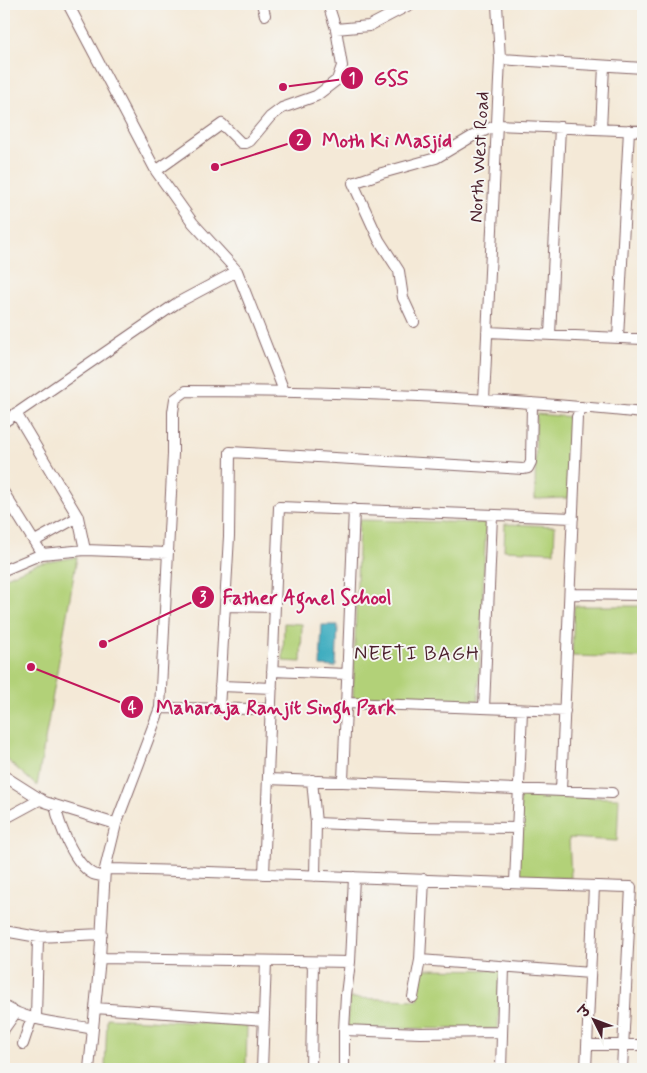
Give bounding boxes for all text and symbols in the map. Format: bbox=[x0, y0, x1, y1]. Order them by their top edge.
callout: GSS bbox=[339, 60, 419, 95]
text: GSS bbox=[374, 66, 409, 93]
text: 1 bbox=[349, 69, 355, 89]
street label: North West Road bbox=[464, 91, 495, 223]
callout: Moth Ki Masjid bbox=[288, 122, 461, 157]
text: Moth Ki Masjid bbox=[322, 128, 452, 155]
text: 2 bbox=[296, 131, 304, 151]
callout: Father Agnel School bbox=[190, 579, 399, 614]
text: Father Agnel School bbox=[223, 585, 392, 614]
text: 3 bbox=[200, 588, 207, 608]
district label: NEETI BAGH bbox=[354, 641, 480, 668]
callout: Maharaja Ranjit Singh Park bbox=[120, 689, 407, 724]
text: Maharaja Ranjit Singh Park bbox=[156, 695, 396, 724]
text: 4 bbox=[128, 698, 137, 718]
north arrow bbox=[570, 996, 620, 1046]
text: उ bbox=[574, 1001, 596, 1023]

